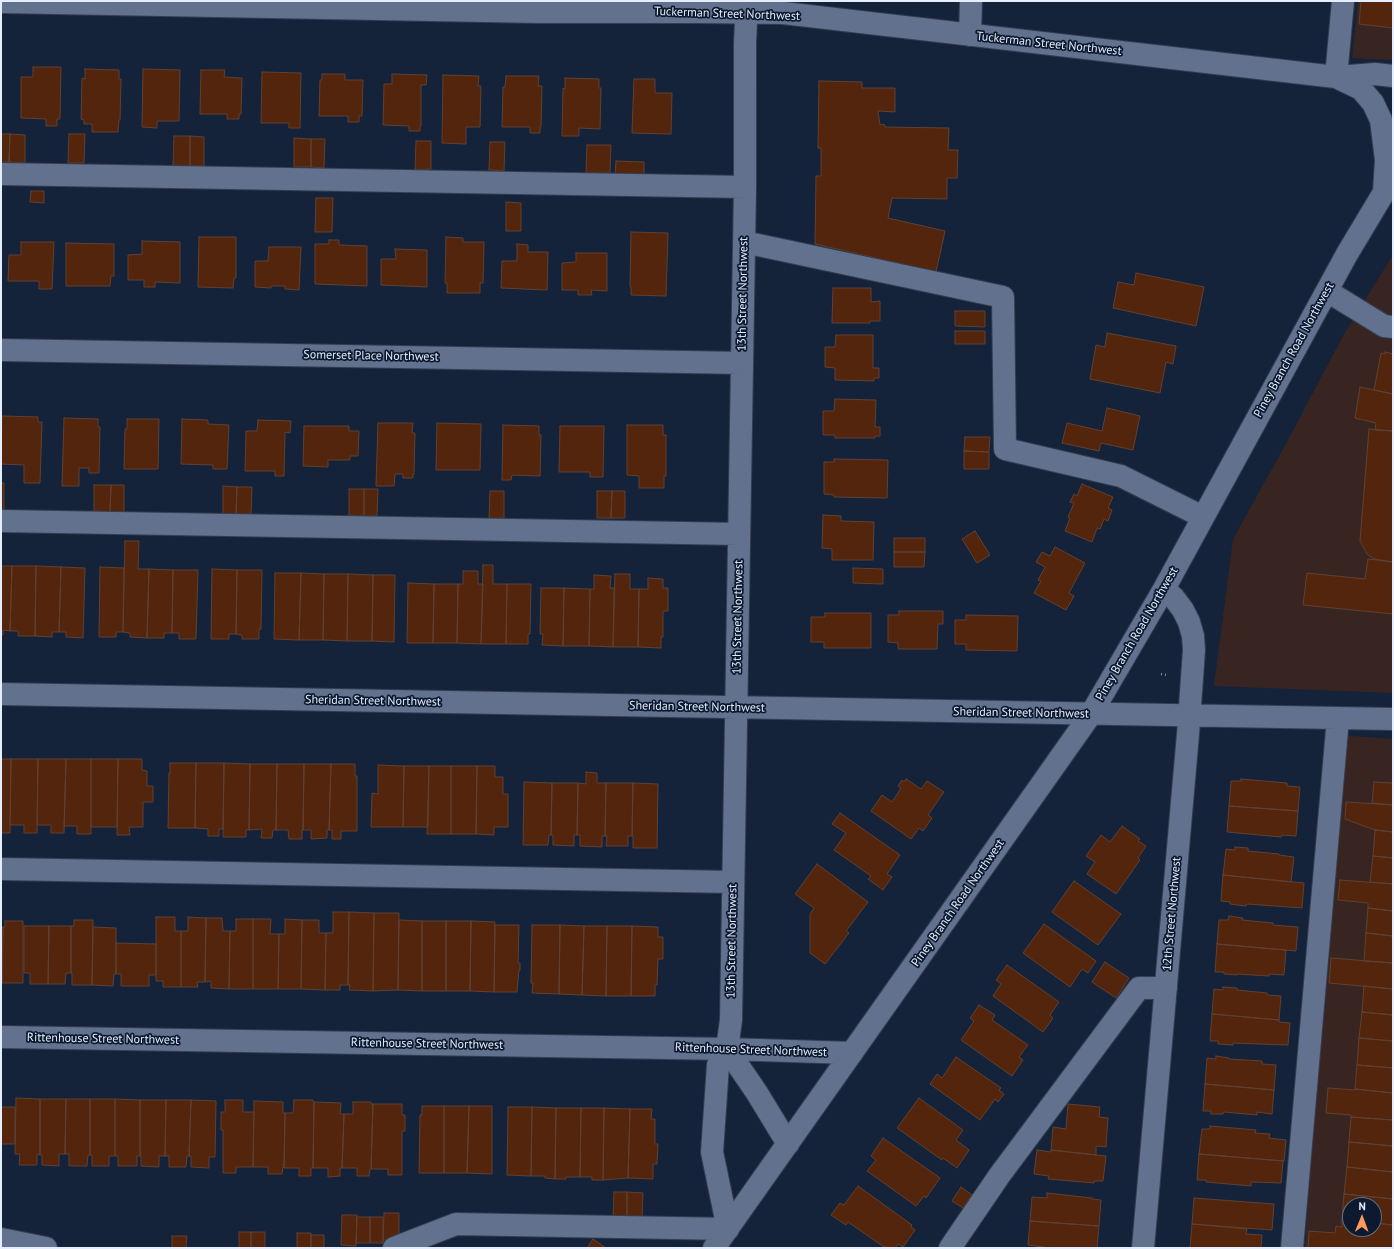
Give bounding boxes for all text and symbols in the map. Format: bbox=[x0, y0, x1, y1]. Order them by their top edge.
street label: Tuckerman Street Northwest bbox=[654, 4, 800, 24]
street label: Tuckerman Street Northwest bbox=[976, 29, 1122, 59]
street label: 13th Street Northwest bbox=[735, 237, 751, 351]
street label: Piney Branch Road Northwest bbox=[1251, 280, 1337, 420]
street label: Somerset Place Northwest bbox=[303, 348, 439, 364]
street label: 13th Street Northwest bbox=[730, 560, 746, 674]
street label: Piney Branch Road Northwest bbox=[1093, 565, 1181, 703]
street label: Sheridan Street Northwest bbox=[305, 693, 441, 709]
street label: Sheridan Street Northwest bbox=[629, 699, 765, 715]
street label: Sheridan Street Northwest bbox=[953, 705, 1089, 721]
street label: Piney Branch Road Northwest bbox=[909, 837, 1007, 969]
street label: 12th Street Northwest bbox=[1160, 856, 1184, 972]
street label: 13th Street Northwest bbox=[724, 884, 740, 998]
street label: Rittenhouse Street Northwest bbox=[27, 1030, 179, 1048]
street label: Rittenhouse Street Northwest bbox=[351, 1035, 503, 1053]
street label: Rittenhouse Street Northwest bbox=[675, 1040, 827, 1060]
north arrow bbox=[1342, 1197, 1382, 1237]
text: N bbox=[1358, 1199, 1366, 1213]

